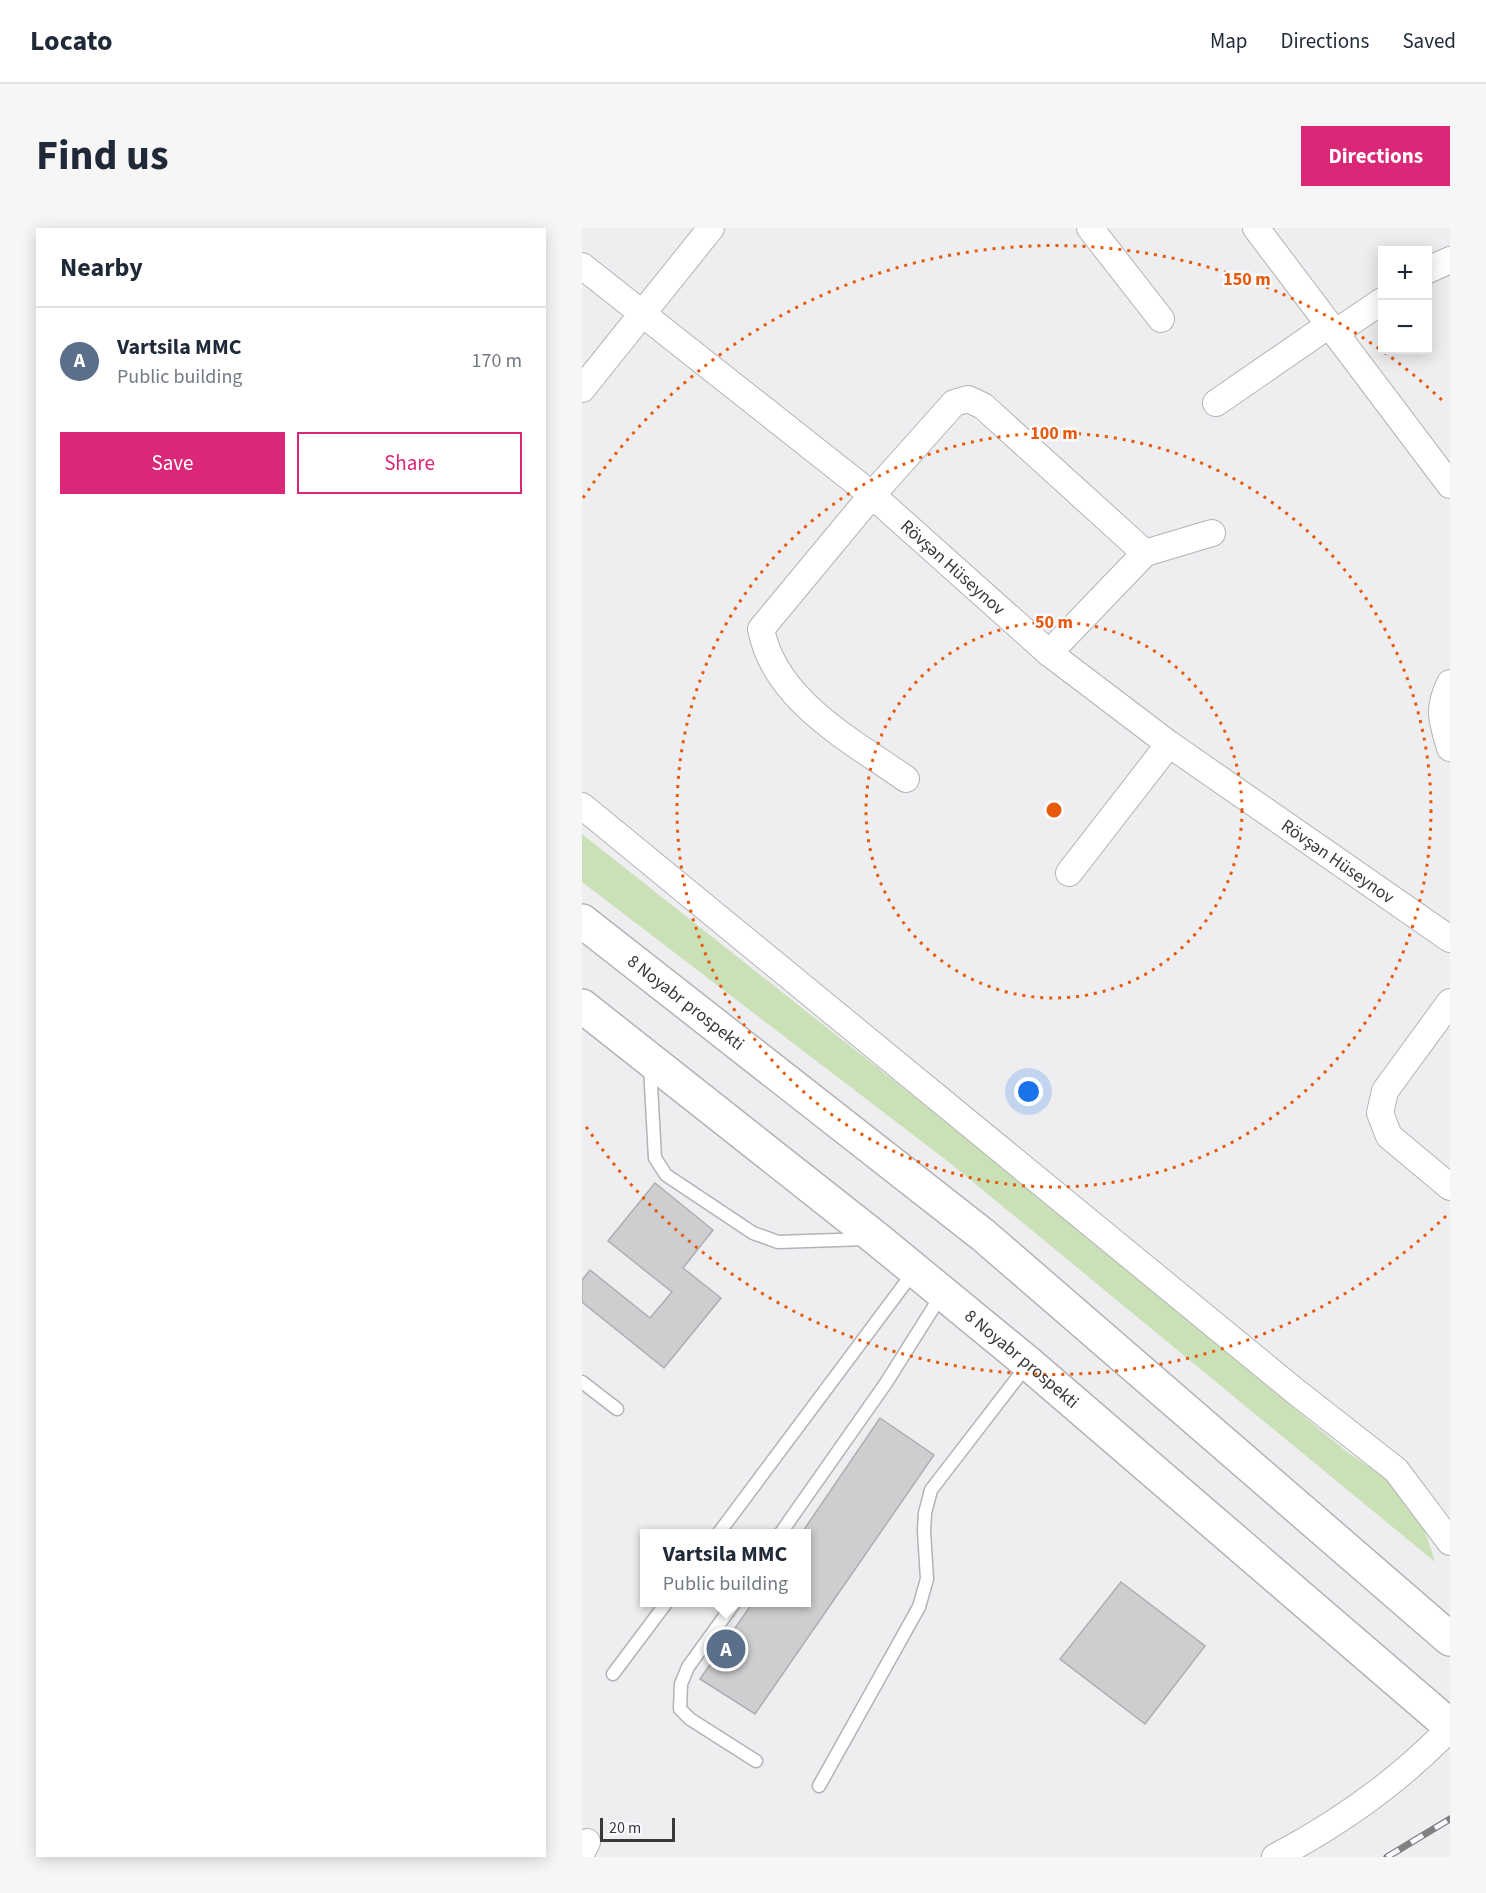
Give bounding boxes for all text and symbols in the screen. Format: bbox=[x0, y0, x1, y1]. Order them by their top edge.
text: Locato bbox=[30, 21, 112, 61]
text: Map bbox=[1210, 26, 1248, 56]
text: Directions bbox=[1281, 26, 1369, 56]
text: Saved bbox=[1402, 26, 1456, 56]
text: Find us bbox=[36, 126, 169, 186]
button: Directions bbox=[1301, 126, 1450, 186]
map controls bbox=[1378, 246, 1432, 354]
button: + bbox=[1378, 246, 1432, 300]
text: Nearby bbox=[60, 249, 143, 286]
text: 150 m bbox=[1223, 267, 1271, 292]
button: − bbox=[1378, 300, 1432, 354]
text: Vartsila MMC bbox=[117, 331, 241, 363]
text: A bbox=[74, 347, 85, 375]
text: 170 m bbox=[472, 347, 522, 375]
text: Public building bbox=[117, 363, 242, 391]
text: 100 m bbox=[1030, 421, 1078, 446]
button: Save bbox=[60, 432, 285, 494]
button: Share bbox=[297, 432, 522, 494]
street label: Rövşən Hüseynov bbox=[895, 514, 1011, 621]
text: 50 m bbox=[1035, 610, 1073, 635]
centre of rings bbox=[1044, 800, 1064, 820]
street label: Rövşən Hüseynov bbox=[1276, 813, 1400, 910]
street label: 8 Noyabr prospekti bbox=[622, 949, 750, 1056]
your location bbox=[1014, 1077, 1043, 1106]
street label: 8 Noyabr prospekti bbox=[959, 1304, 1085, 1414]
popup bbox=[640, 1529, 811, 1607]
text: Vartsila MMC bbox=[663, 1538, 787, 1570]
text: Public building bbox=[663, 1570, 788, 1598]
pin: A bbox=[706, 1626, 746, 1672]
scale bar bbox=[600, 1815, 675, 1842]
text: 20 m bbox=[609, 1817, 641, 1839]

